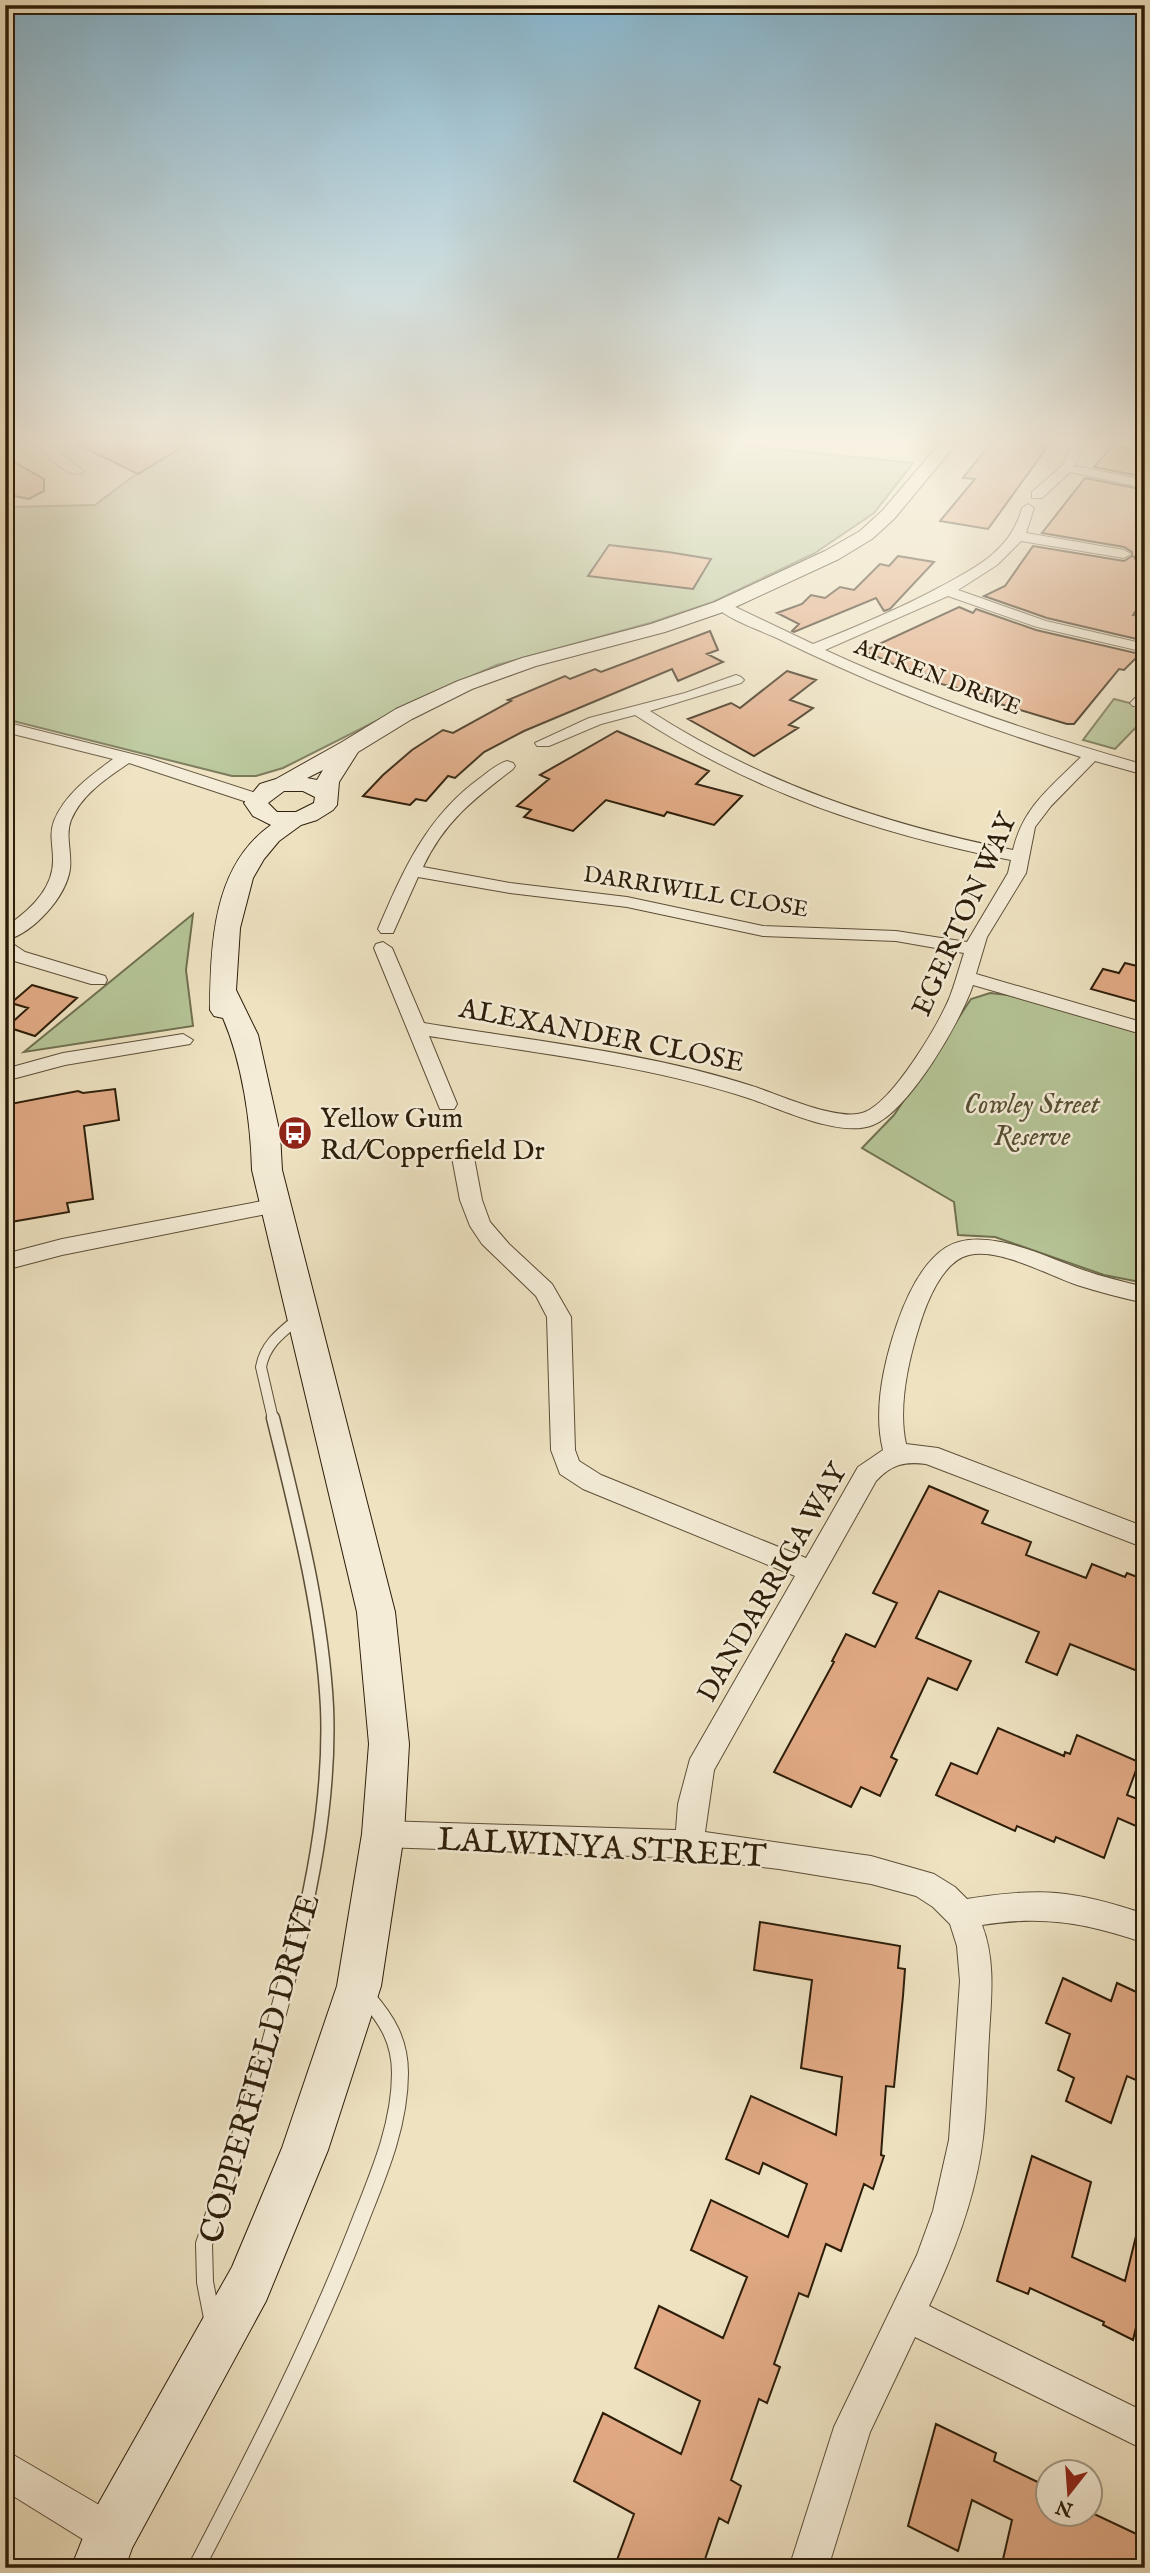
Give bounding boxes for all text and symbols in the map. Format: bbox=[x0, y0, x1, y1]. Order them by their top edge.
street label: AITKEN DRIVE bbox=[849, 632, 1025, 723]
street label: EGERTON WAY bbox=[905, 806, 1026, 1022]
street label: DARRIWILL CLOSE bbox=[581, 860, 810, 925]
street label: ALEXANDER CLOSE bbox=[455, 991, 747, 1081]
park label: Cowley Street Reserve bbox=[964, 1088, 1101, 1155]
place label: Yellow Gum Rd/Copperfield Dr bbox=[320, 1102, 545, 1169]
bus stop icon: Yellow Gum Rd/Copperfield Dr bbox=[276, 1114, 314, 1152]
street label: DANDARRIGA WAY bbox=[690, 1456, 857, 1709]
street label: LALWINYA STREET bbox=[436, 1819, 767, 1879]
street label: COPPERFIELD DRIVE bbox=[191, 1889, 331, 2248]
north arrow bbox=[1034, 2458, 1104, 2528]
text: N bbox=[1053, 2493, 1077, 2522]

